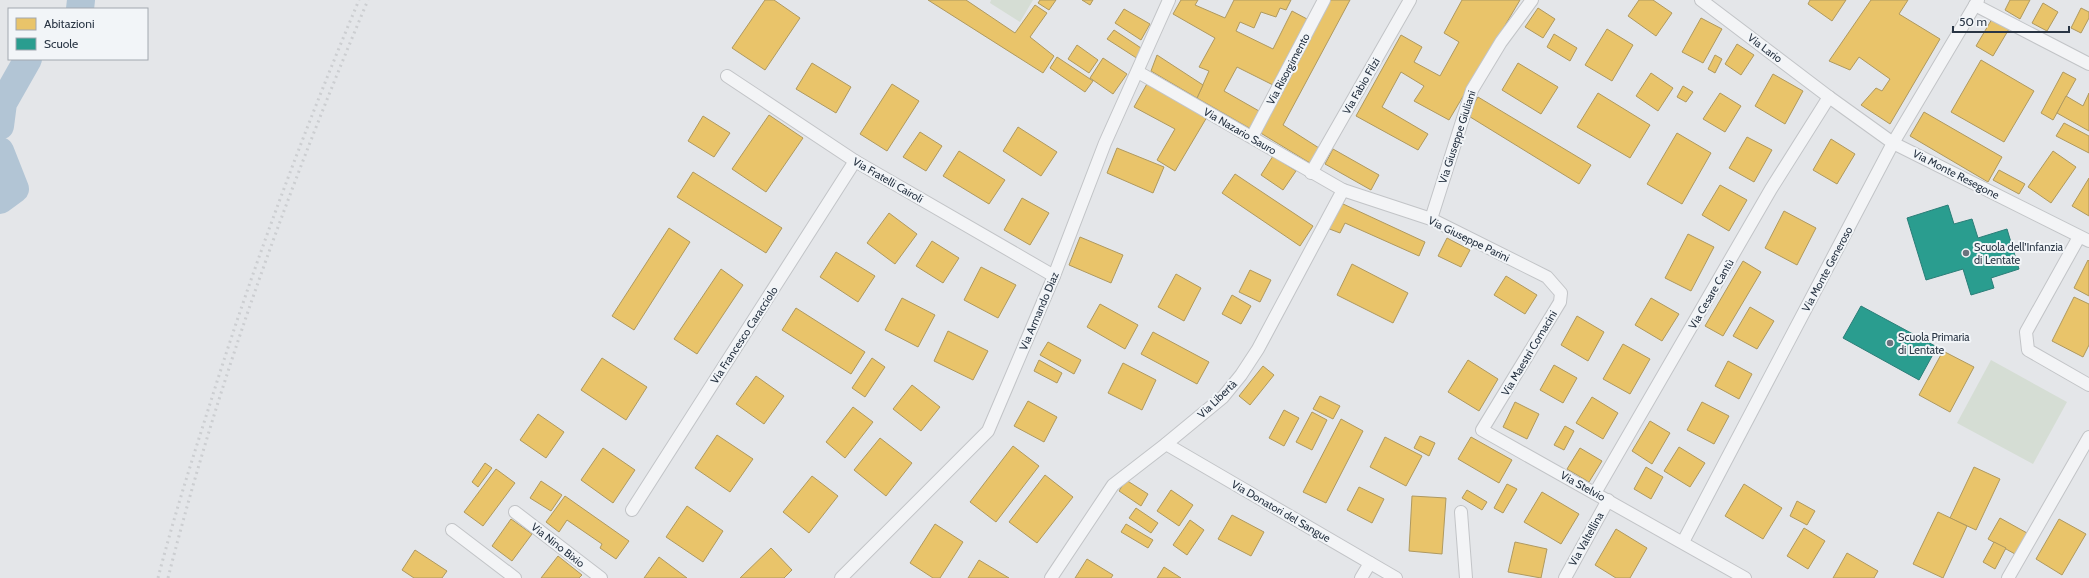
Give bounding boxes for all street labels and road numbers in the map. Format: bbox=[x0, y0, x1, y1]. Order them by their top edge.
street label: Via Lario bbox=[1745, 30, 1785, 66]
street label: Via Risorgimento bbox=[1263, 31, 1313, 107]
street label: Via Fabio Filzi bbox=[1339, 55, 1383, 117]
street label: Via Giuseppe Giuliani bbox=[1435, 89, 1479, 185]
street label: Via Nazario Sauro bbox=[1201, 104, 1279, 158]
street label: Via Monte Resegone bbox=[1910, 146, 2002, 202]
street label: Via Fratelli Cairoli bbox=[850, 154, 926, 206]
street label: Via Giuseppe Parini bbox=[1426, 213, 1512, 265]
street label: Via Monte Generoso bbox=[1799, 224, 1855, 314]
street label: Via Cesare Cantù bbox=[1685, 256, 1737, 331]
street label: Via Armando Diaz bbox=[1016, 270, 1062, 352]
street label: Via Francesco Caracciolo bbox=[707, 284, 781, 386]
street label: Via Maestri Comacini bbox=[1498, 308, 1560, 398]
street label: Via Libertà bbox=[1194, 376, 1240, 421]
street label: Via Stelvio bbox=[1558, 468, 1608, 504]
street label: Via Donatori del Sangue bbox=[1229, 477, 1333, 545]
street label: Via Valtellina bbox=[1565, 509, 1607, 568]
street label: Via Nino Bixio bbox=[528, 520, 588, 570]

